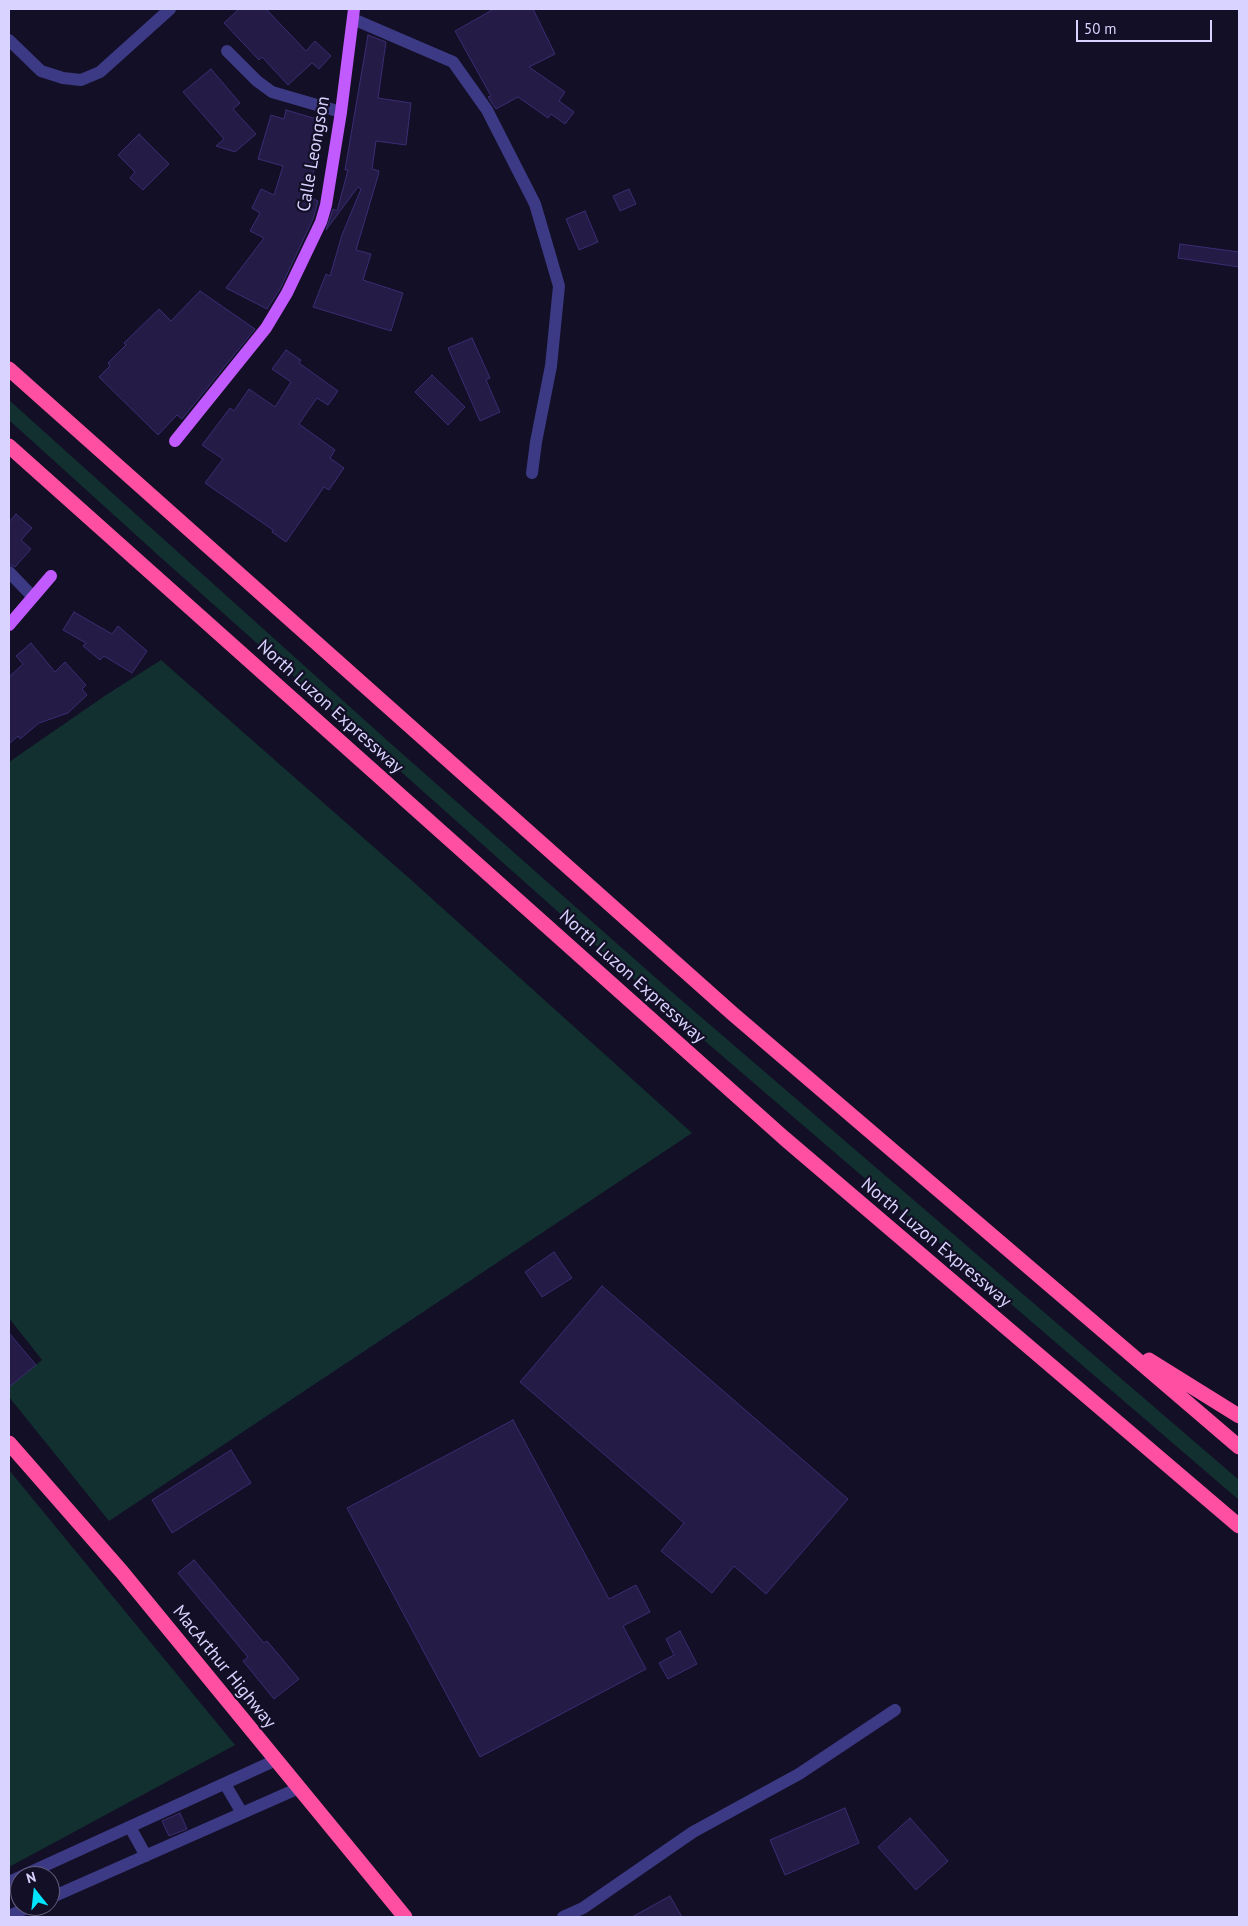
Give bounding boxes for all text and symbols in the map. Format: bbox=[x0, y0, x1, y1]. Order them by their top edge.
scale bar bbox=[1078, 10, 1214, 42]
text: 50 m bbox=[1084, 19, 1117, 38]
street label: Calle Leongson bbox=[293, 95, 335, 213]
street label: North Luzon Expressway bbox=[252, 636, 408, 778]
street label: North Luzon Expressway bbox=[554, 906, 710, 1048]
street label: North Luzon Expressway bbox=[856, 1174, 1016, 1312]
street label: MacArthur Highway bbox=[168, 1601, 280, 1733]
north arrow bbox=[10, 1866, 60, 1916]
text: N bbox=[24, 1868, 38, 1887]

